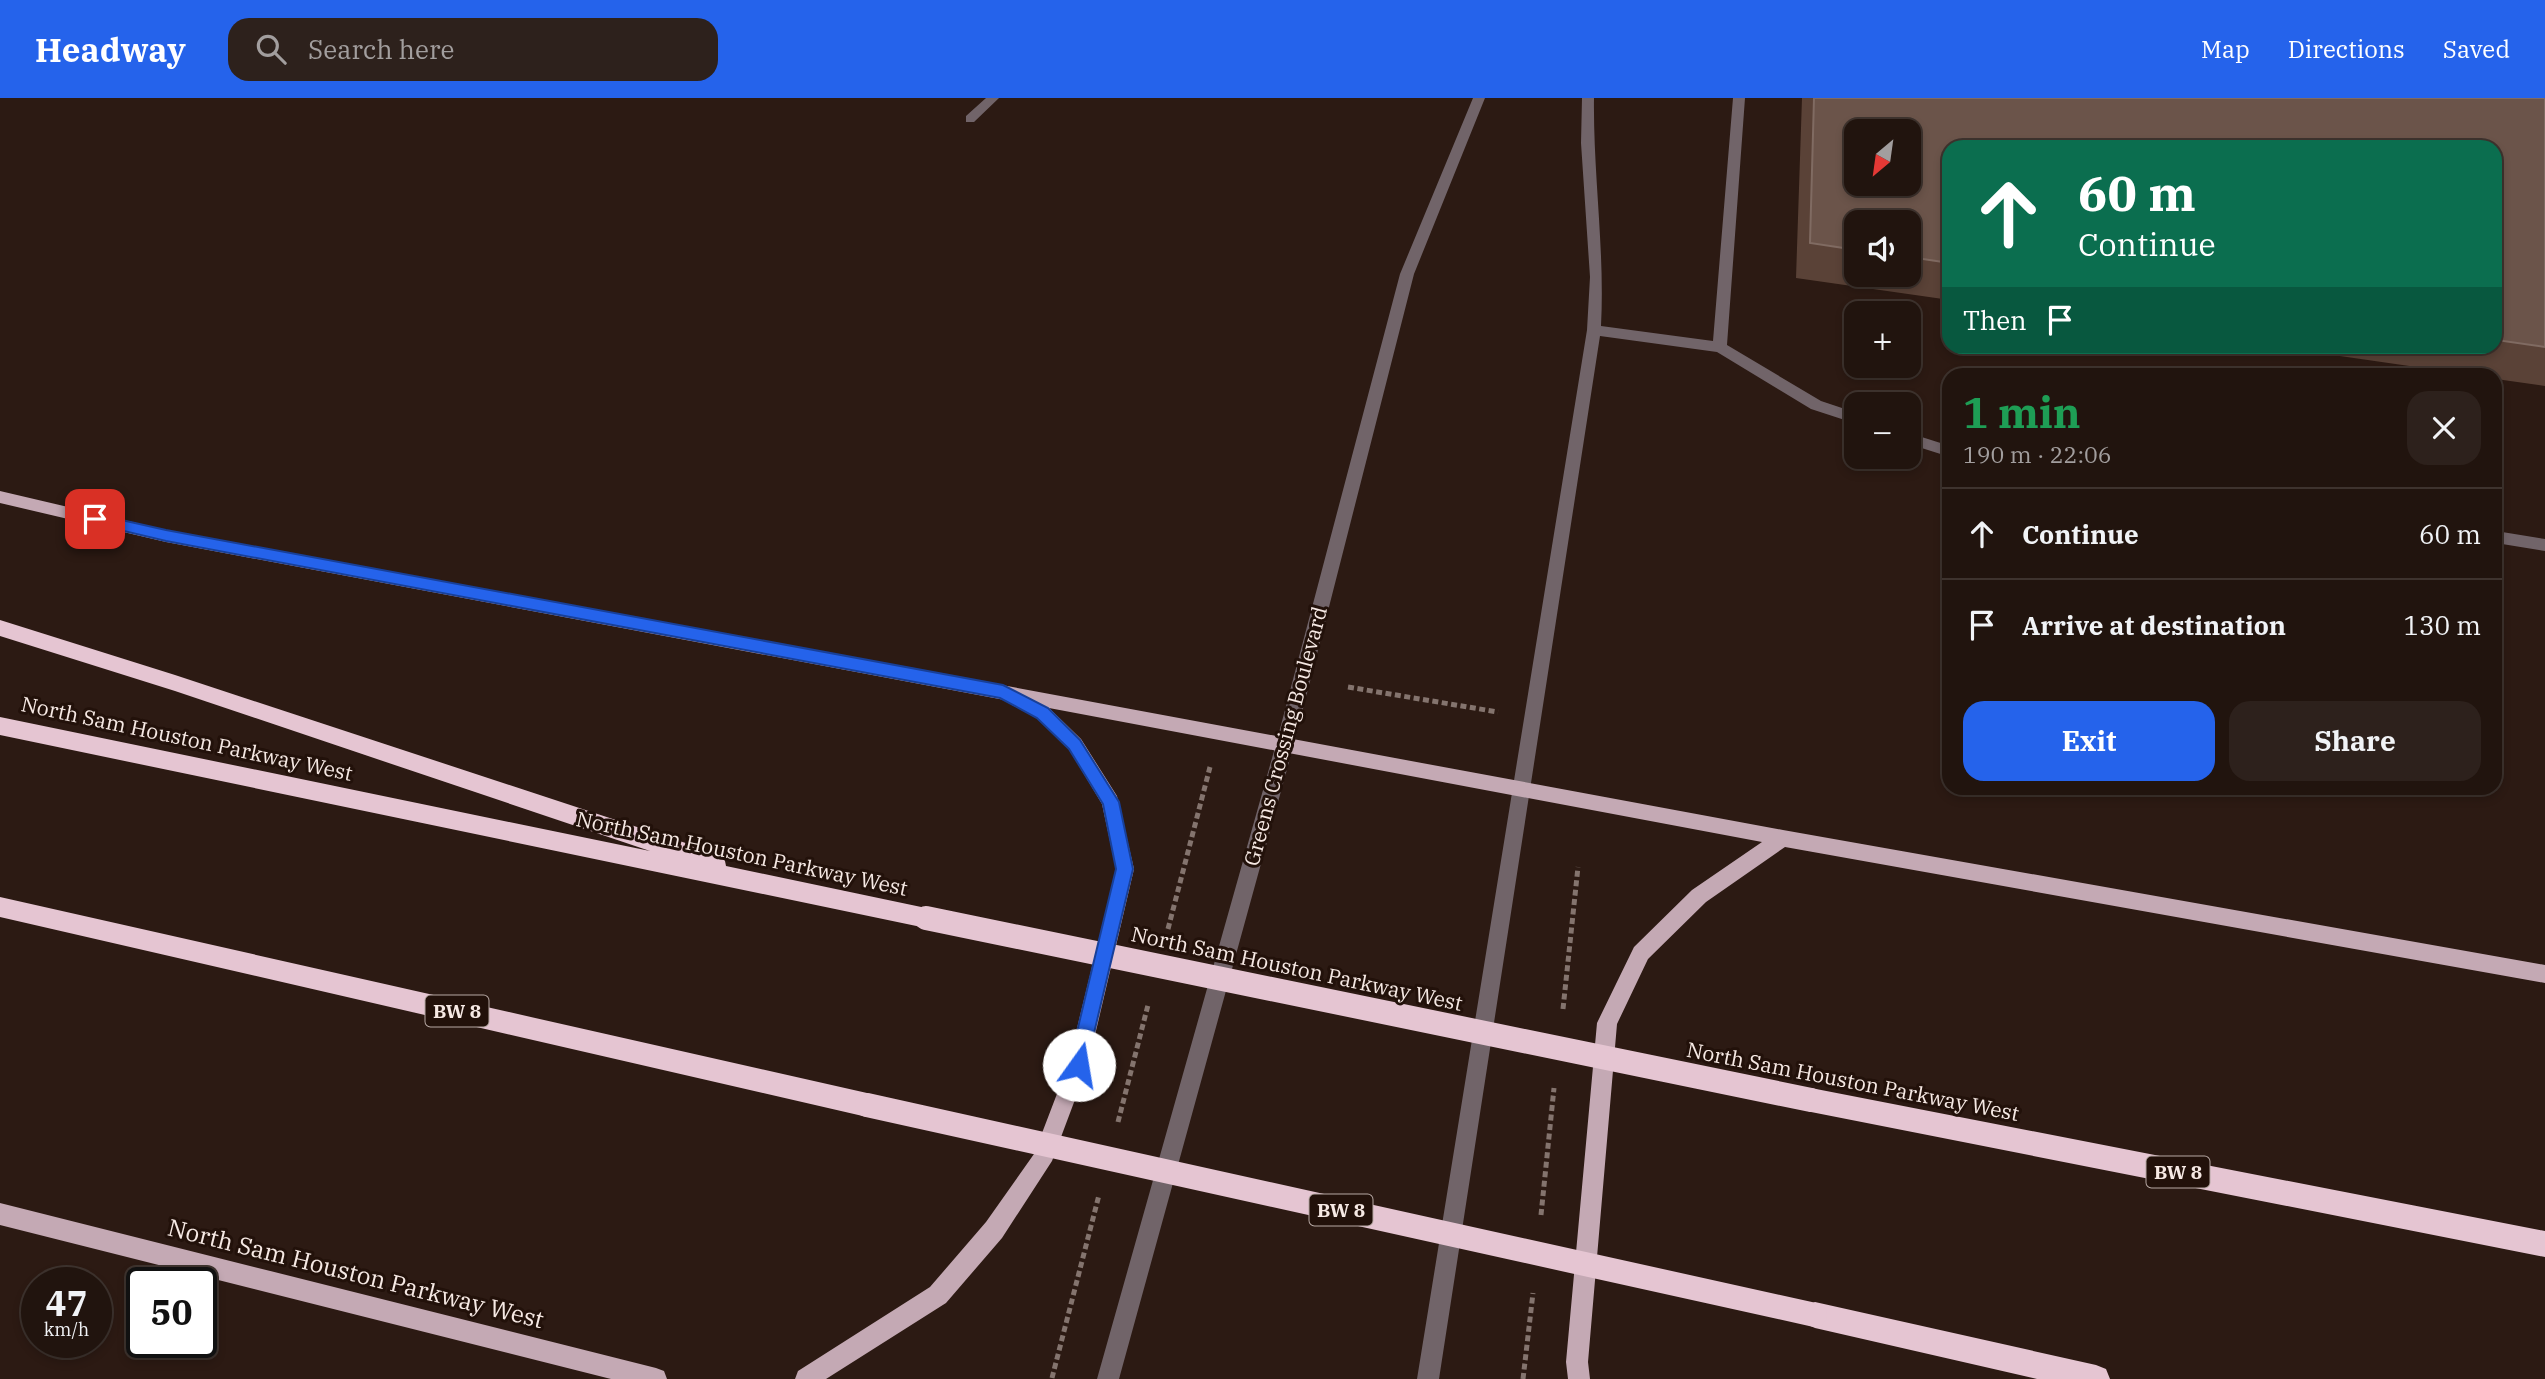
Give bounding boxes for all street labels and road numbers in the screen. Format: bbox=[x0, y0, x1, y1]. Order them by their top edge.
street label: Greens Crossing Boulevard bbox=[1237, 603, 1333, 869]
street label: North Sam Houston Parkway West bbox=[19, 689, 355, 787]
street label: North Sam Houston Parkway West bbox=[574, 804, 910, 902]
street label: North Sam Houston Parkway West bbox=[1129, 919, 1465, 1017]
road number: BW 8 bbox=[426, 995, 489, 1026]
street label: North Sam Houston Parkway West bbox=[1684, 1035, 2022, 1127]
road number: BW 8 bbox=[2146, 1156, 2210, 1188]
road number: BW 8 bbox=[1310, 1194, 1372, 1226]
street label: North Sam Houston Parkway West bbox=[165, 1211, 547, 1335]

